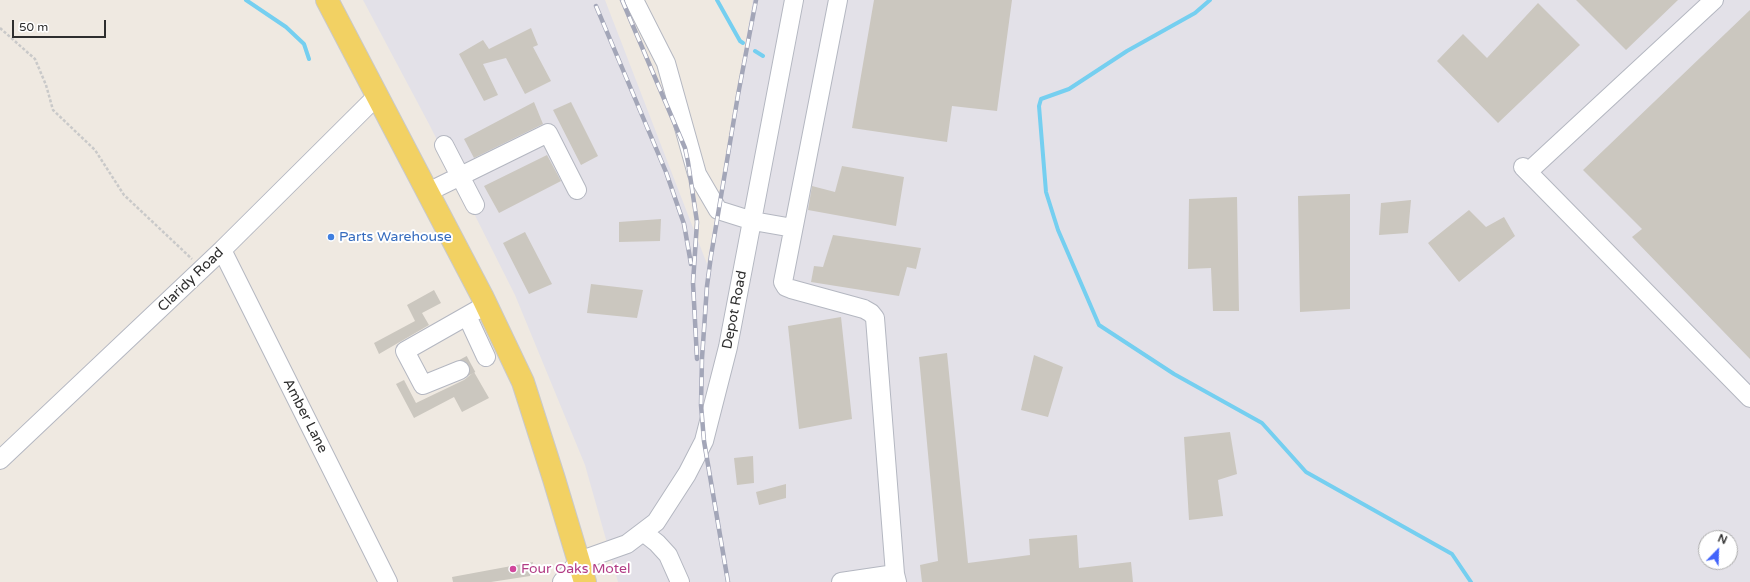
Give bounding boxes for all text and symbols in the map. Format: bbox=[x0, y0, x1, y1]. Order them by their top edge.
scale bar bbox=[14, 12, 108, 38]
text: 50 m bbox=[19, 20, 48, 34]
place label: Parts Warehouse bbox=[339, 229, 452, 245]
marker: Parts Warehouse bbox=[326, 232, 336, 242]
street label: Claridy Road bbox=[155, 244, 227, 316]
street label: Depot Road bbox=[719, 269, 751, 351]
street label: Amber Lane bbox=[279, 376, 331, 456]
north arrow bbox=[1698, 530, 1738, 570]
text: N bbox=[1716, 532, 1729, 547]
place label: Four Oaks Motel bbox=[521, 561, 630, 577]
marker: Four Oaks Motel bbox=[508, 564, 518, 574]

